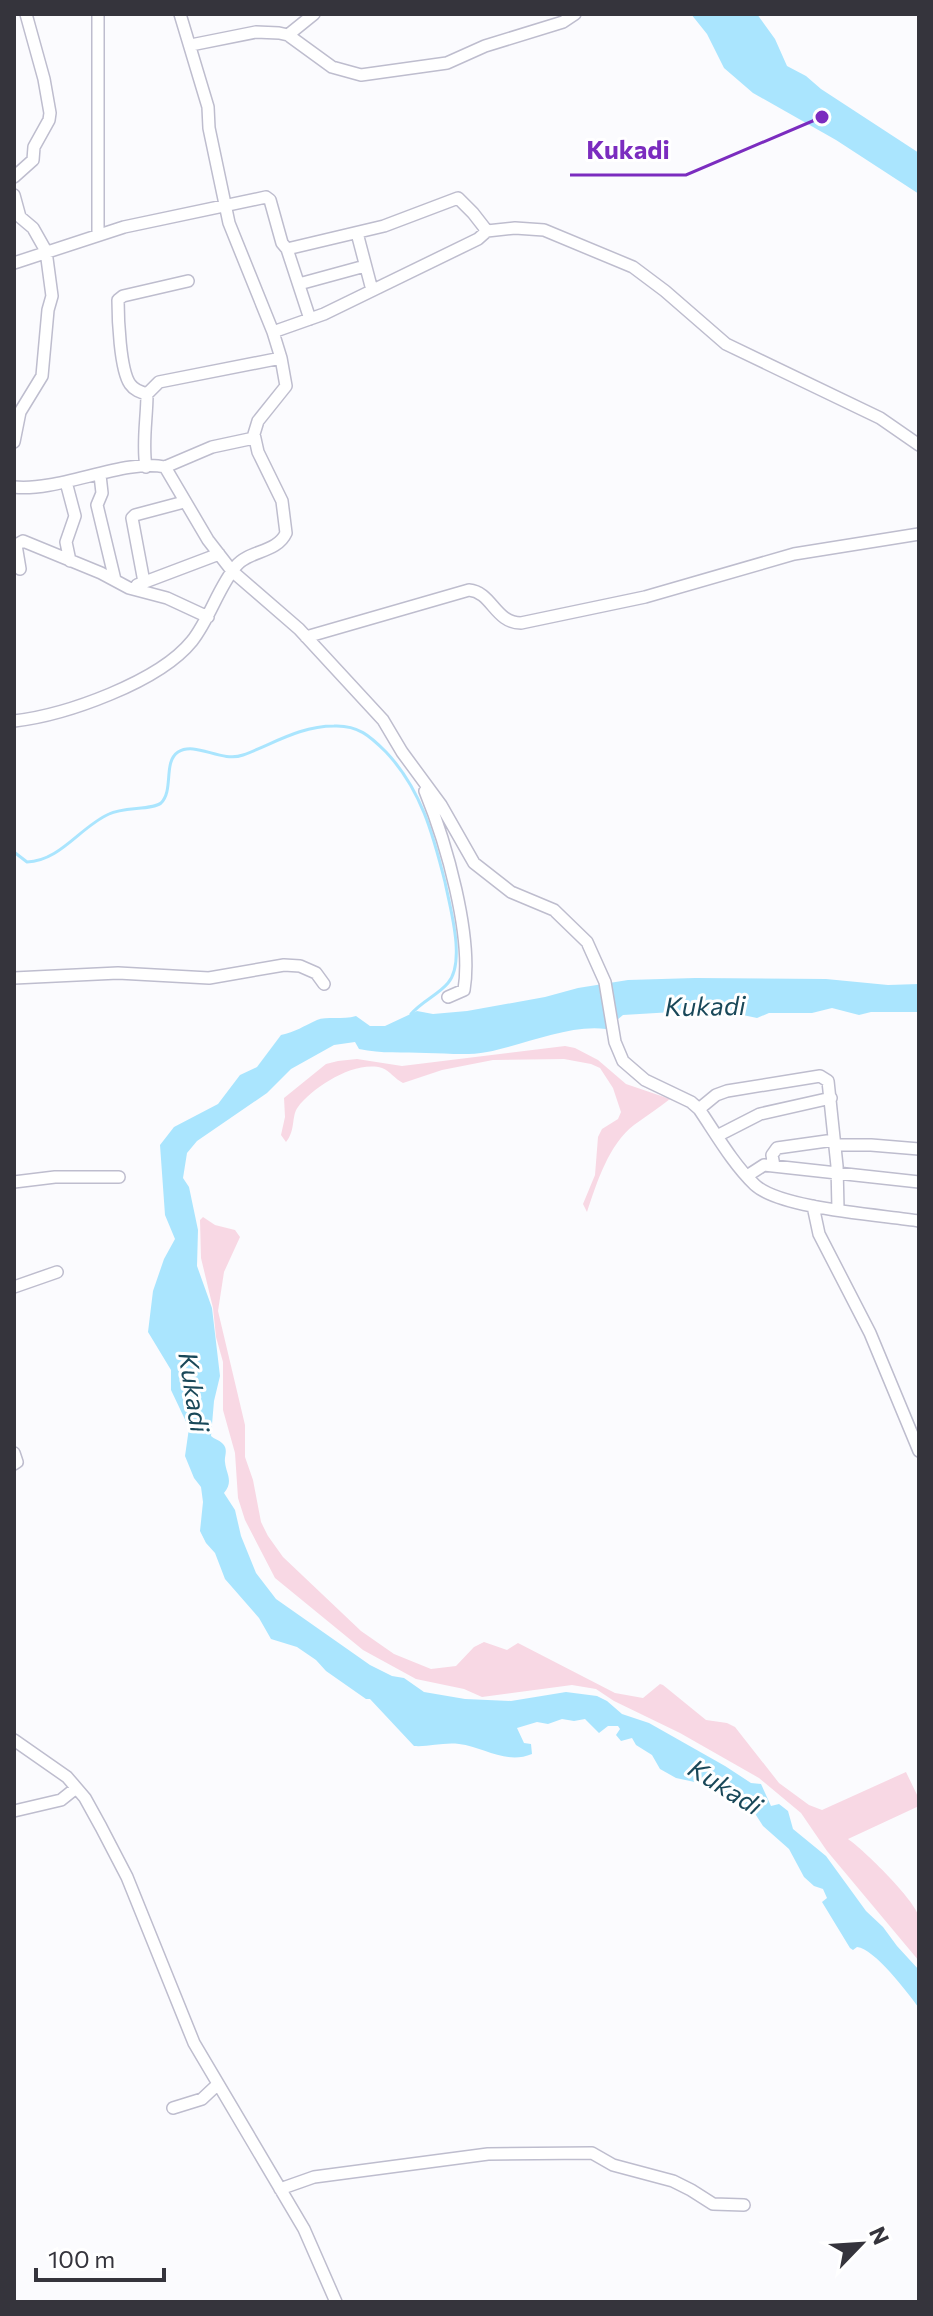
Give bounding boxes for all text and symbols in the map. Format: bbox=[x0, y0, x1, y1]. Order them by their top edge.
callout: Kukadi bbox=[570, 125, 686, 175]
text: Kukadi bbox=[586, 133, 670, 164]
water label: Kukadi bbox=[664, 989, 747, 1021]
water label: Kukadi bbox=[173, 1350, 217, 1436]
water label: Kukadi bbox=[683, 1751, 770, 1821]
north arrow bbox=[821, 2204, 901, 2284]
text: N bbox=[864, 2222, 895, 2249]
scale bar bbox=[36, 2232, 164, 2282]
text: 100 m bbox=[48, 2244, 115, 2273]

